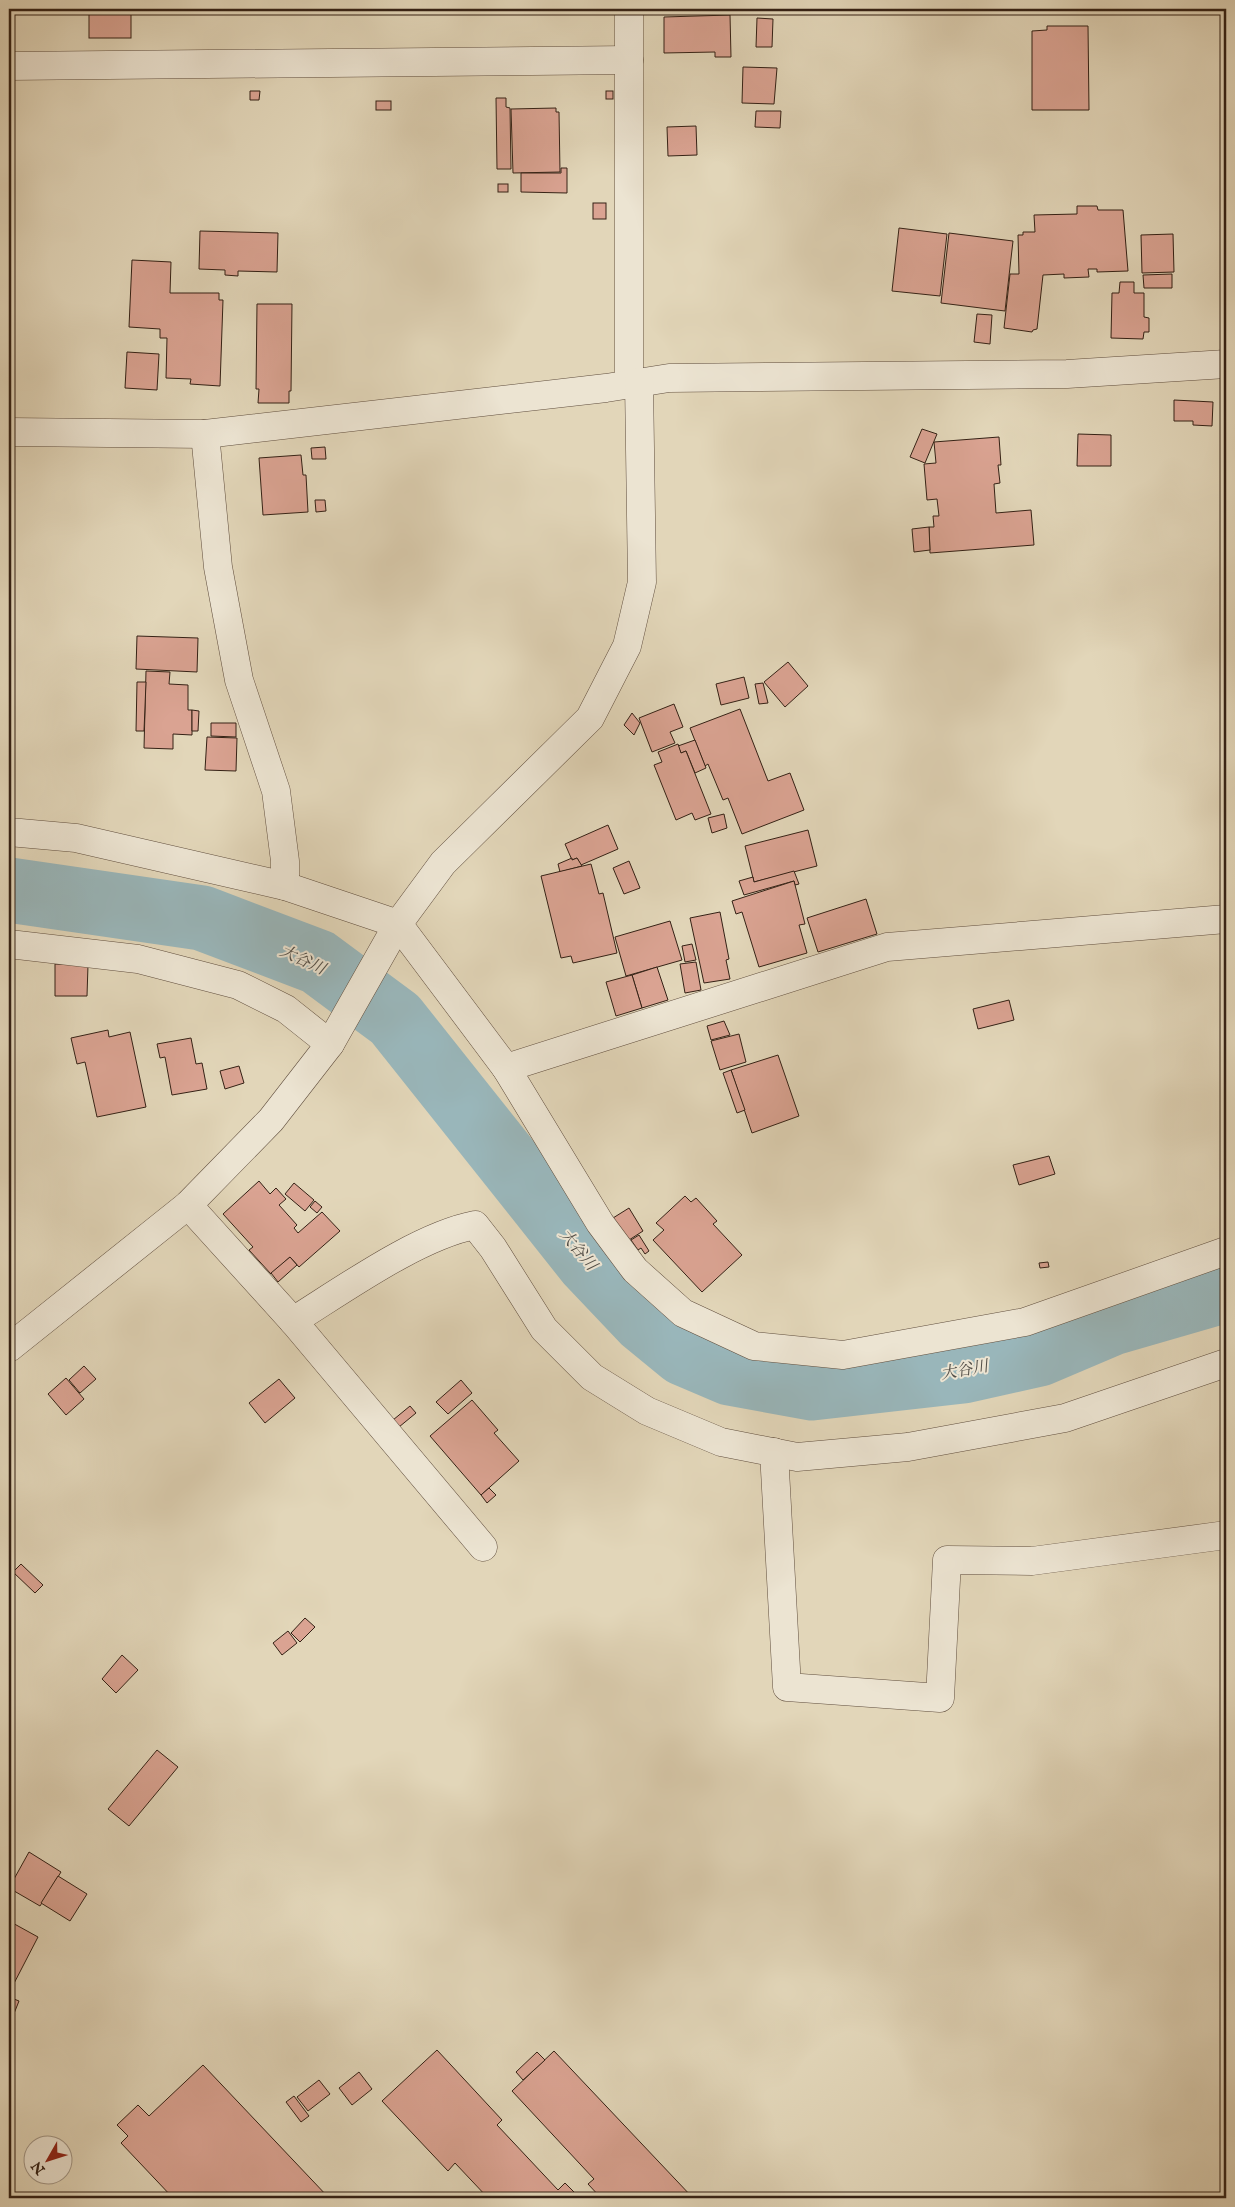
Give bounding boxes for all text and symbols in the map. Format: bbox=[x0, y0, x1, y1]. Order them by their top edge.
water label: 大谷川 bbox=[276, 942, 330, 981]
water label: 大谷川 bbox=[554, 1225, 602, 1277]
water label: 大谷川 bbox=[939, 1357, 992, 1385]
north arrow bbox=[22, 2134, 72, 2184]
text: N bbox=[28, 2157, 50, 2179]

